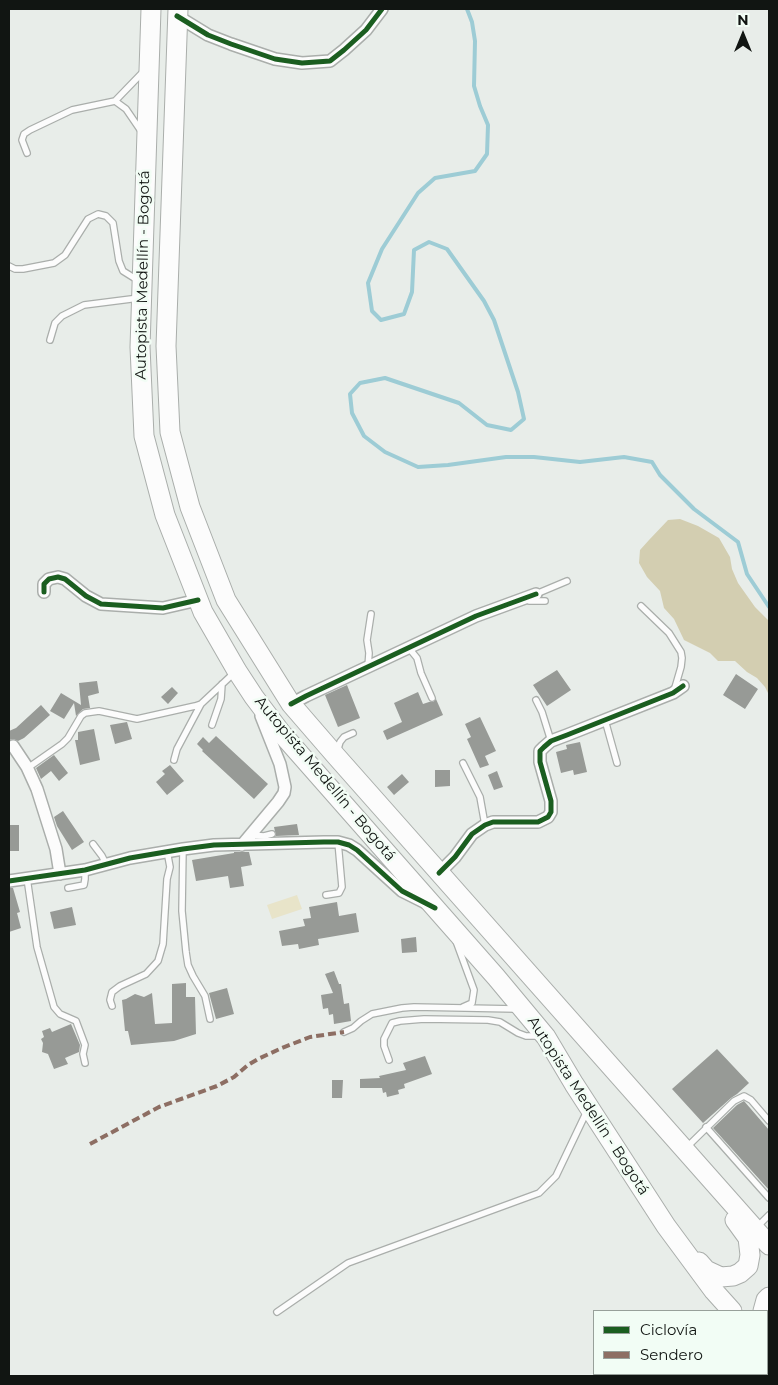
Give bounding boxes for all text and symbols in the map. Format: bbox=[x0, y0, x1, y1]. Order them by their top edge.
north arrow bbox=[718, 10, 768, 60]
text: N bbox=[737, 11, 749, 29]
street label: Autopista Medellín - Bogotá bbox=[132, 170, 154, 380]
street label: Autopista Medellín - Bogotá bbox=[251, 693, 399, 865]
street label: Autopista Medellín - Bogotá bbox=[523, 1013, 653, 1199]
legend bbox=[593, 1310, 768, 1375]
text: Ciclovía bbox=[640, 1320, 697, 1339]
text: Sendero bbox=[640, 1345, 703, 1364]

